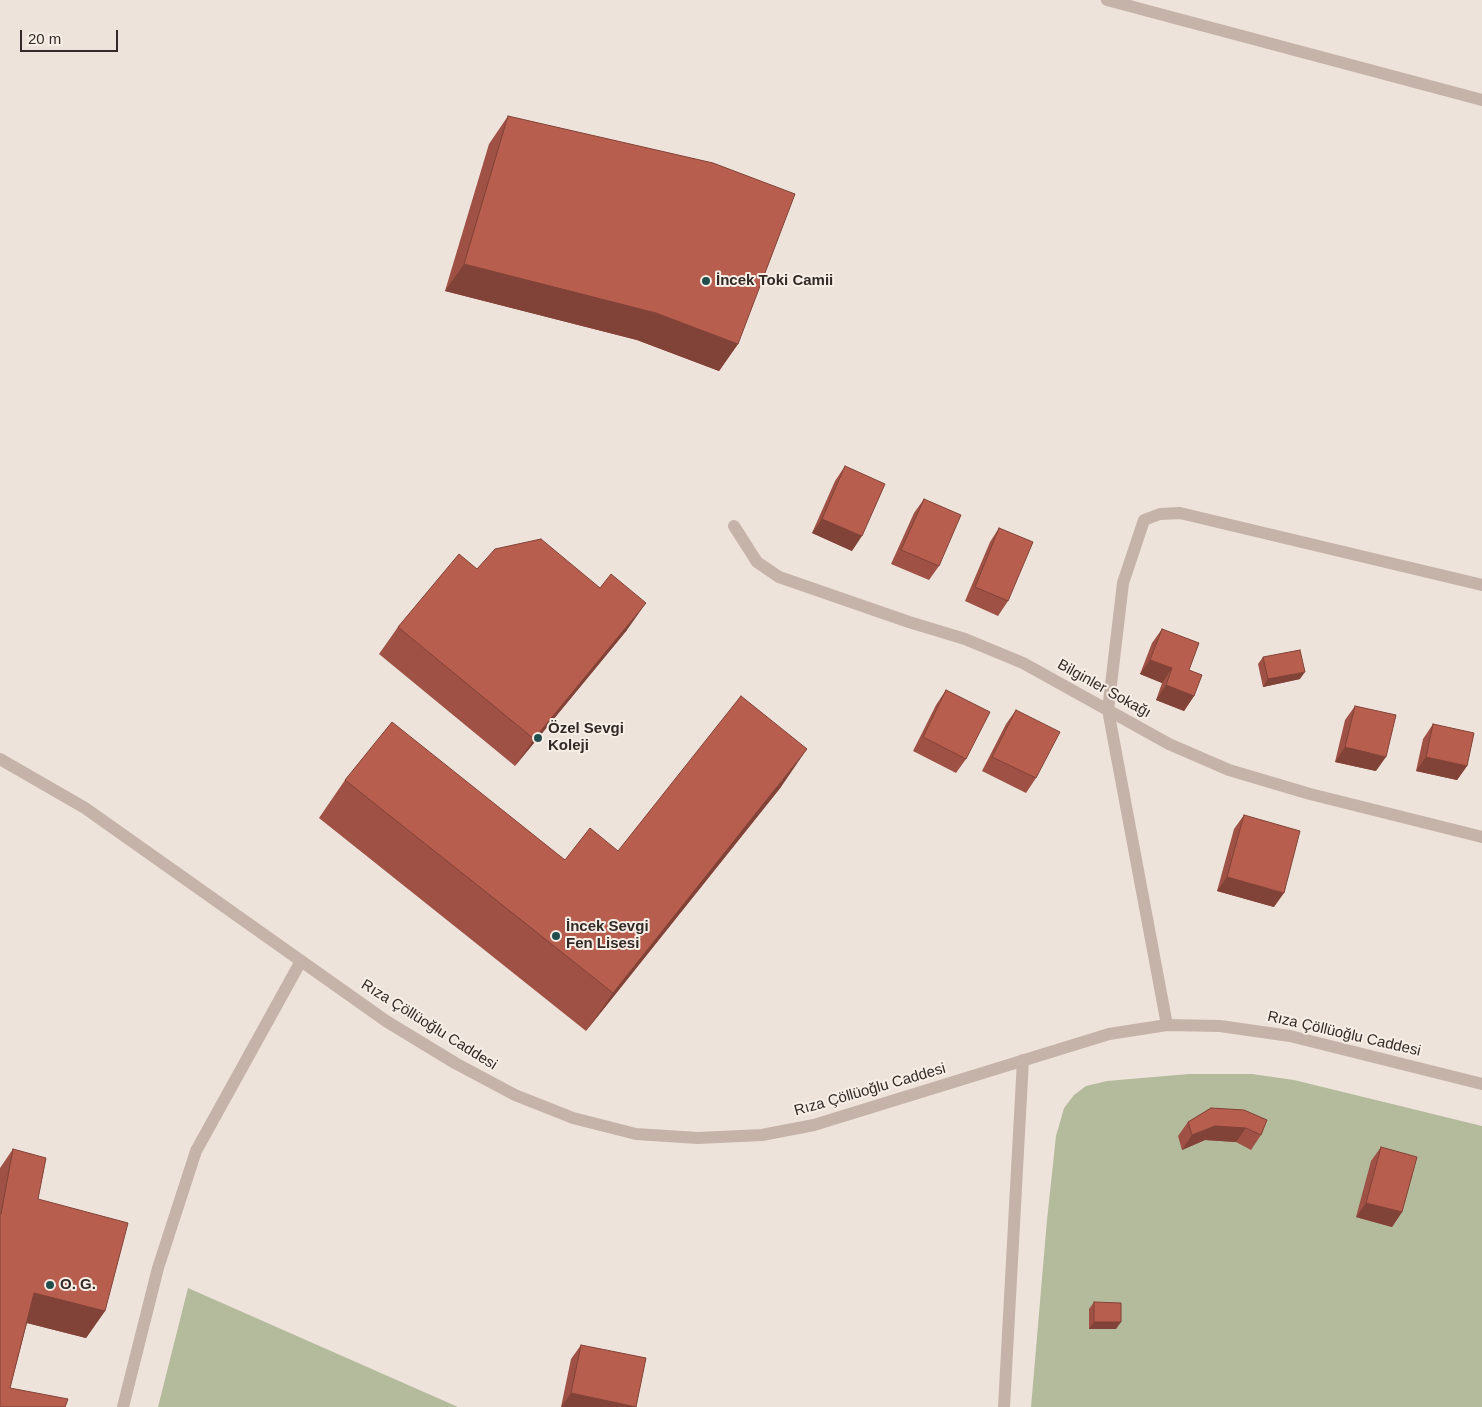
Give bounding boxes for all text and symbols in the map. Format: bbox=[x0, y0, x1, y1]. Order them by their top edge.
scale bar bbox=[22, 20, 120, 52]
text: 20 m bbox=[28, 30, 61, 47]
place label: İncek Toki Camii bbox=[716, 272, 833, 290]
marker: İncek Toki Camii bbox=[700, 275, 712, 287]
street label: Bilginler Sokağı bbox=[1054, 656, 1154, 722]
place label: Özel Sevgi Koleji bbox=[548, 720, 624, 755]
marker: Özel Sevgi Koleji bbox=[532, 732, 544, 744]
place label: İncek Sevgi Fen Lisesi bbox=[566, 918, 649, 953]
marker: İncek Sevgi Fen Lisesi bbox=[550, 930, 562, 942]
street label: Rıza Çöllüoğlu Caddesi bbox=[358, 976, 500, 1074]
street label: Rıza Çöllüoğlu Caddesi bbox=[1266, 1008, 1422, 1060]
street label: Rıza Çöllüoğlu Caddesi bbox=[792, 1060, 948, 1120]
place label: O. G. bbox=[60, 1276, 96, 1294]
marker: O. G. bbox=[44, 1279, 56, 1291]

